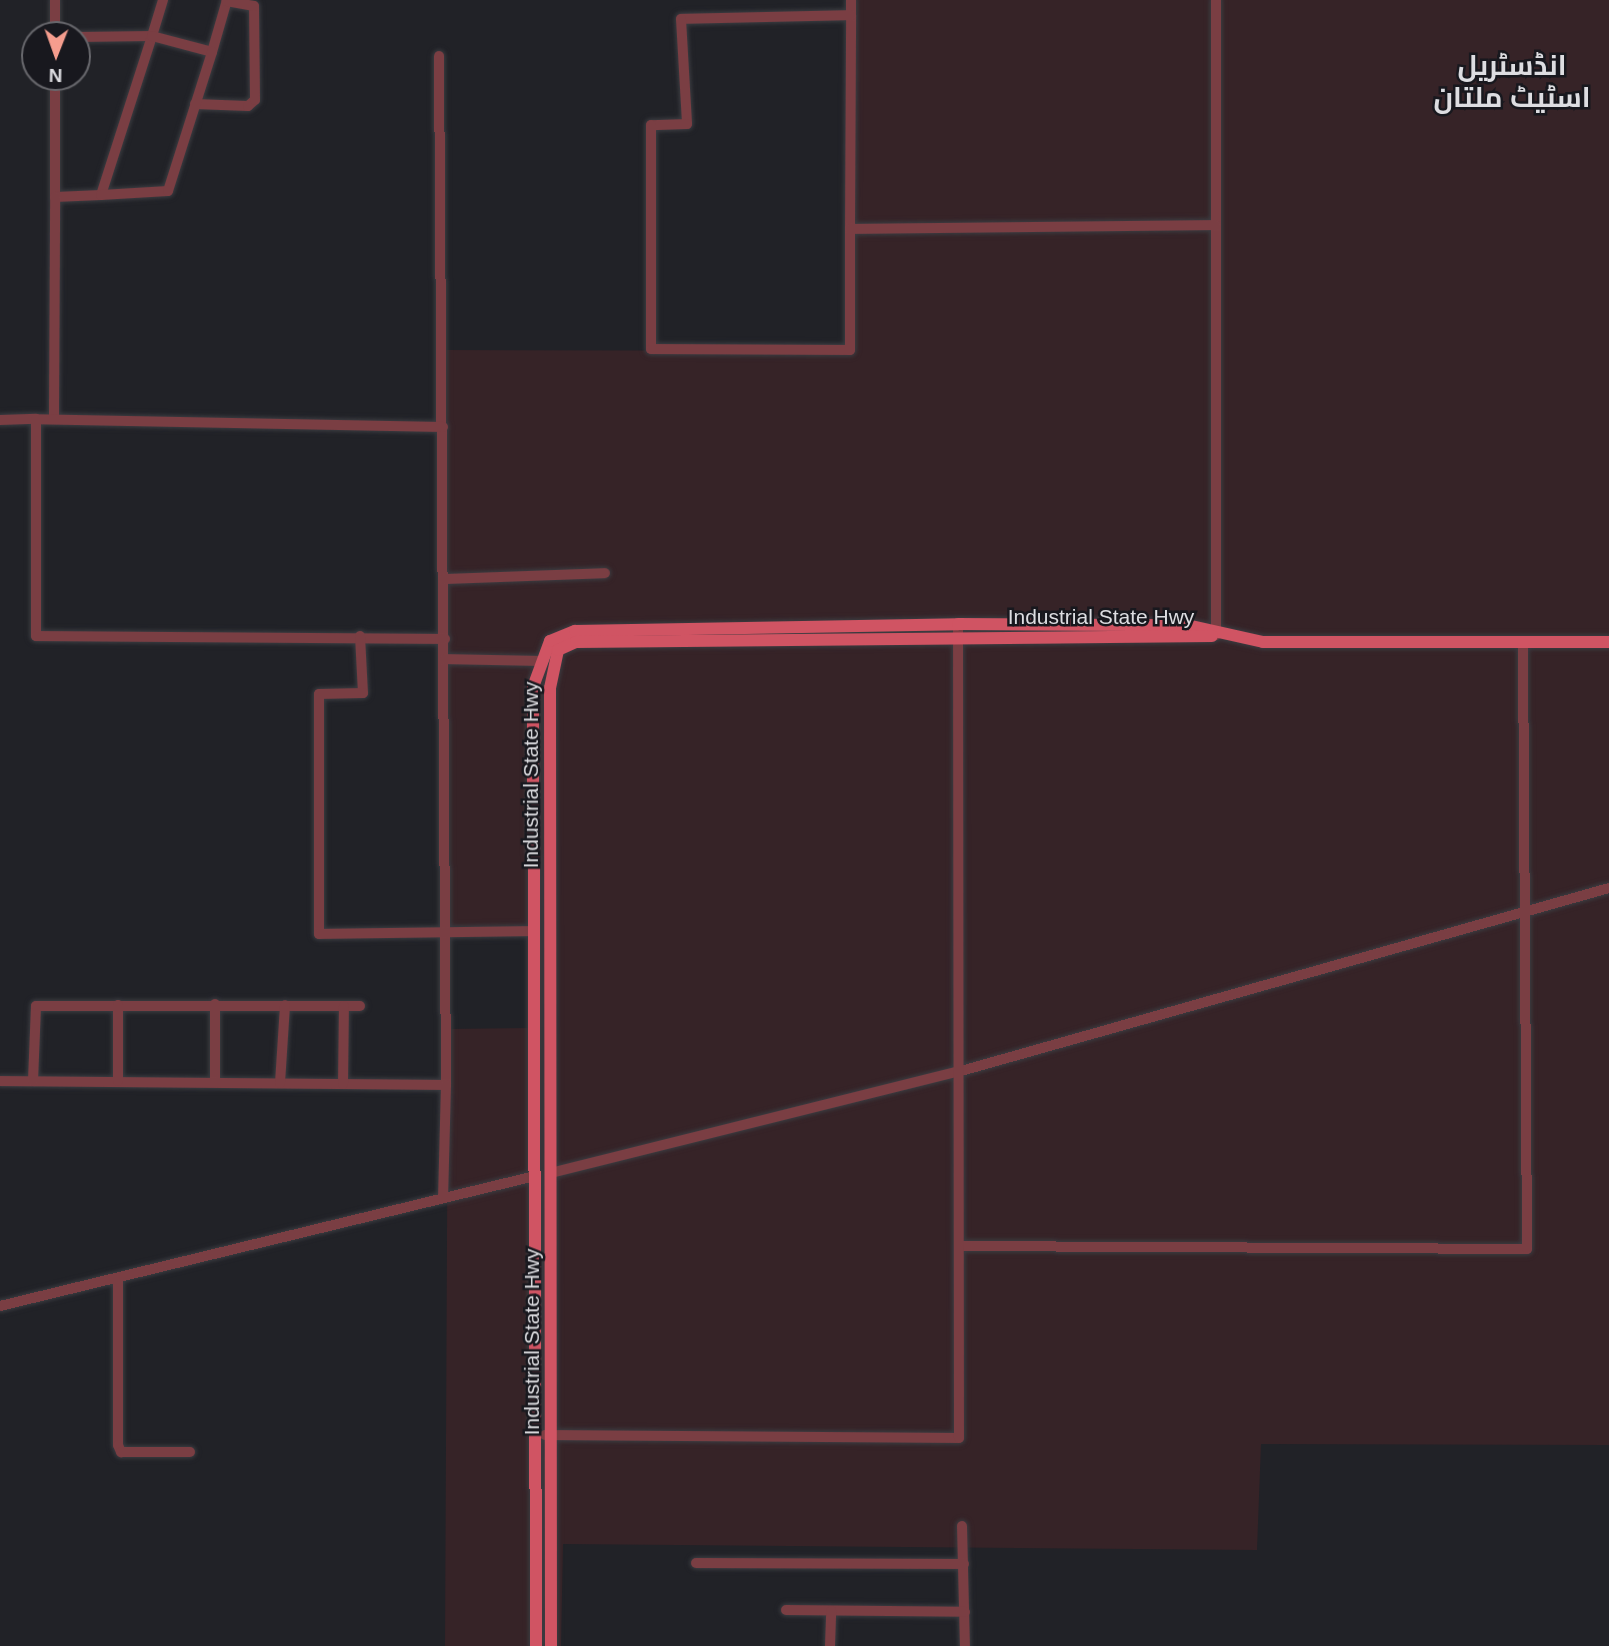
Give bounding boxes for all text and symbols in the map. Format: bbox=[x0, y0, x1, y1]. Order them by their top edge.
north arrow bbox=[21, 21, 91, 91]
district label: انڈسٹریل اسٹیٹ ملتان bbox=[1433, 49, 1591, 115]
text: N bbox=[49, 65, 63, 86]
street label: Industrial State Hwy bbox=[1008, 604, 1194, 630]
street label: Industrial State Hwy bbox=[518, 682, 544, 868]
street label: Industrial State Hwy bbox=[519, 1249, 545, 1435]

